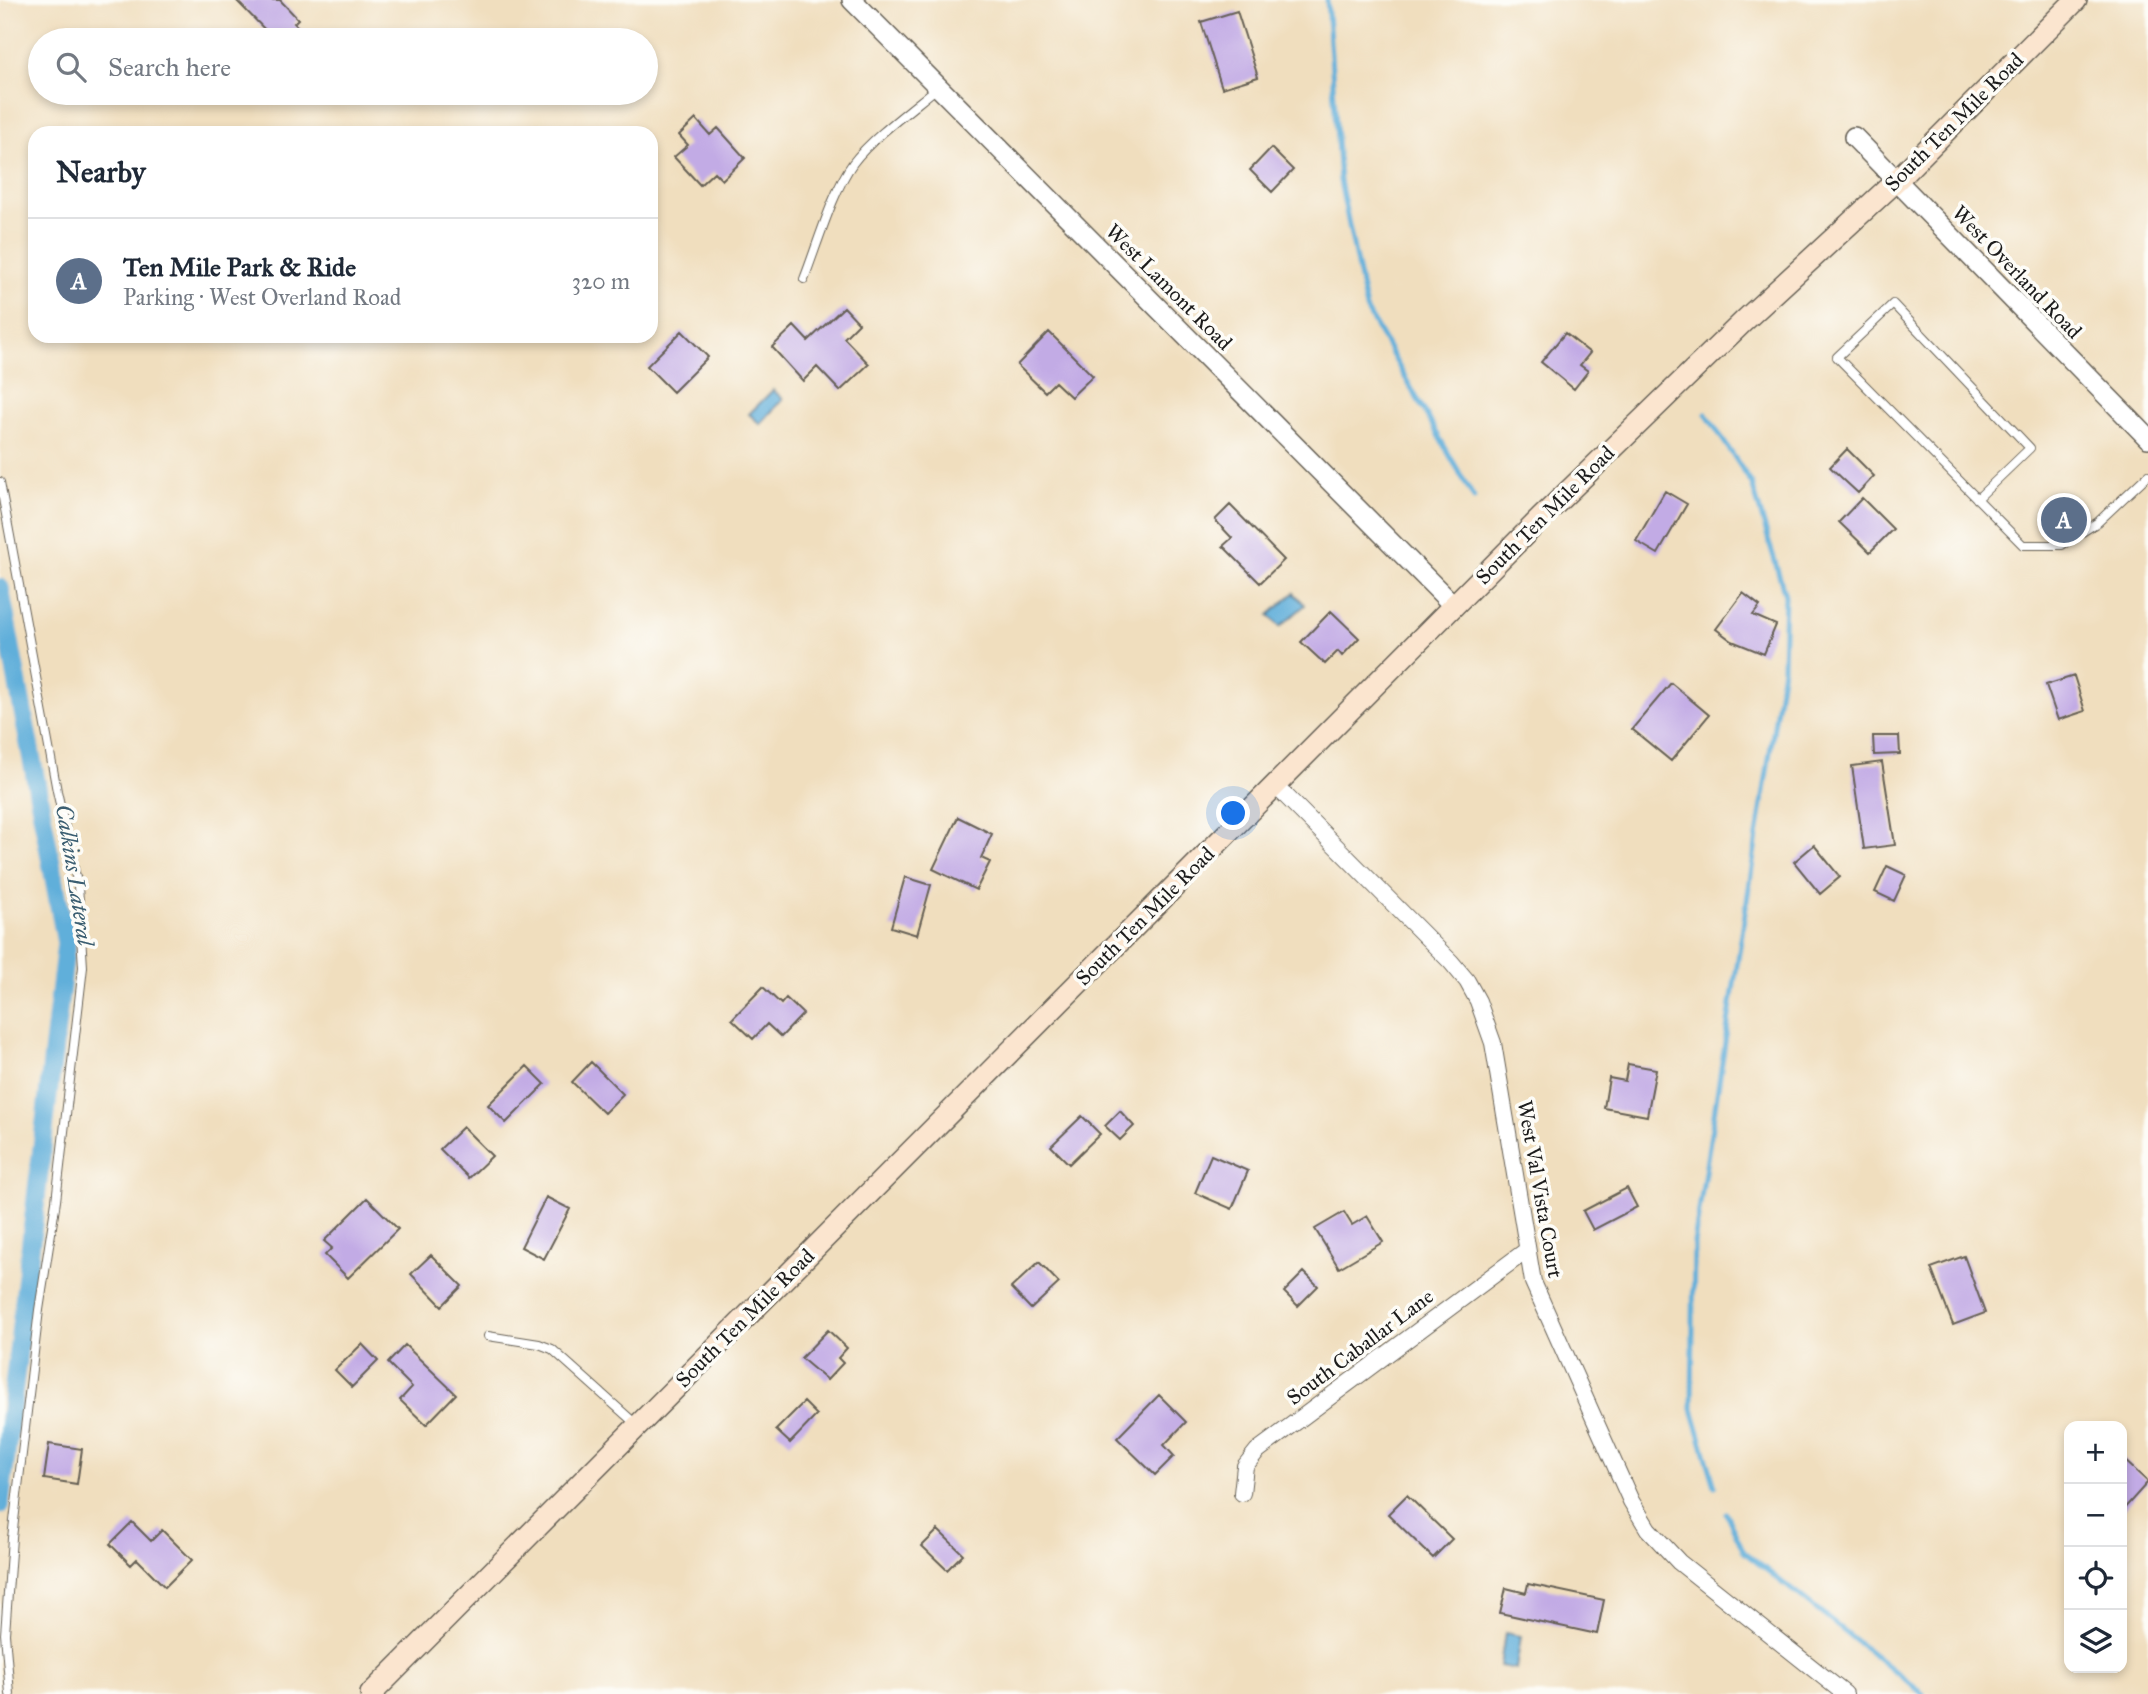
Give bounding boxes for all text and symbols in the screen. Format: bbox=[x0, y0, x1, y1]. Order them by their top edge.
search box bbox=[28, 28, 658, 105]
street label: South Ten Mile Road bbox=[1879, 47, 2029, 197]
icon: search bbox=[52, 48, 90, 86]
text: Search here bbox=[108, 51, 231, 83]
text: Nearby bbox=[56, 154, 146, 190]
street label: West Overland Road bbox=[1947, 200, 2088, 344]
street label: West Lamont Road bbox=[1100, 218, 1238, 356]
text: Ten Mile Park & Ride bbox=[123, 251, 356, 283]
text: A bbox=[71, 267, 87, 295]
text: 320 m bbox=[572, 267, 630, 295]
text: Parking · West Overland Road bbox=[123, 283, 401, 311]
street label: South Ten Mile Road bbox=[1470, 440, 1620, 590]
pin: A bbox=[2041, 494, 2087, 546]
your location bbox=[1216, 796, 1250, 830]
water label: Calkins Lateral bbox=[50, 802, 100, 949]
street label: South Ten Mile Road bbox=[1070, 841, 1220, 991]
street label: West Val Vista Court bbox=[1512, 1098, 1569, 1280]
street label: South Ten Mile Road bbox=[670, 1243, 820, 1393]
street label: South Caballar Lane bbox=[1281, 1283, 1439, 1411]
map controls bbox=[2064, 1421, 2127, 1673]
button: + bbox=[2064, 1421, 2127, 1484]
button: − bbox=[2064, 1484, 2127, 1547]
button: locate bbox=[2064, 1547, 2127, 1610]
button: layers bbox=[2064, 1610, 2127, 1673]

